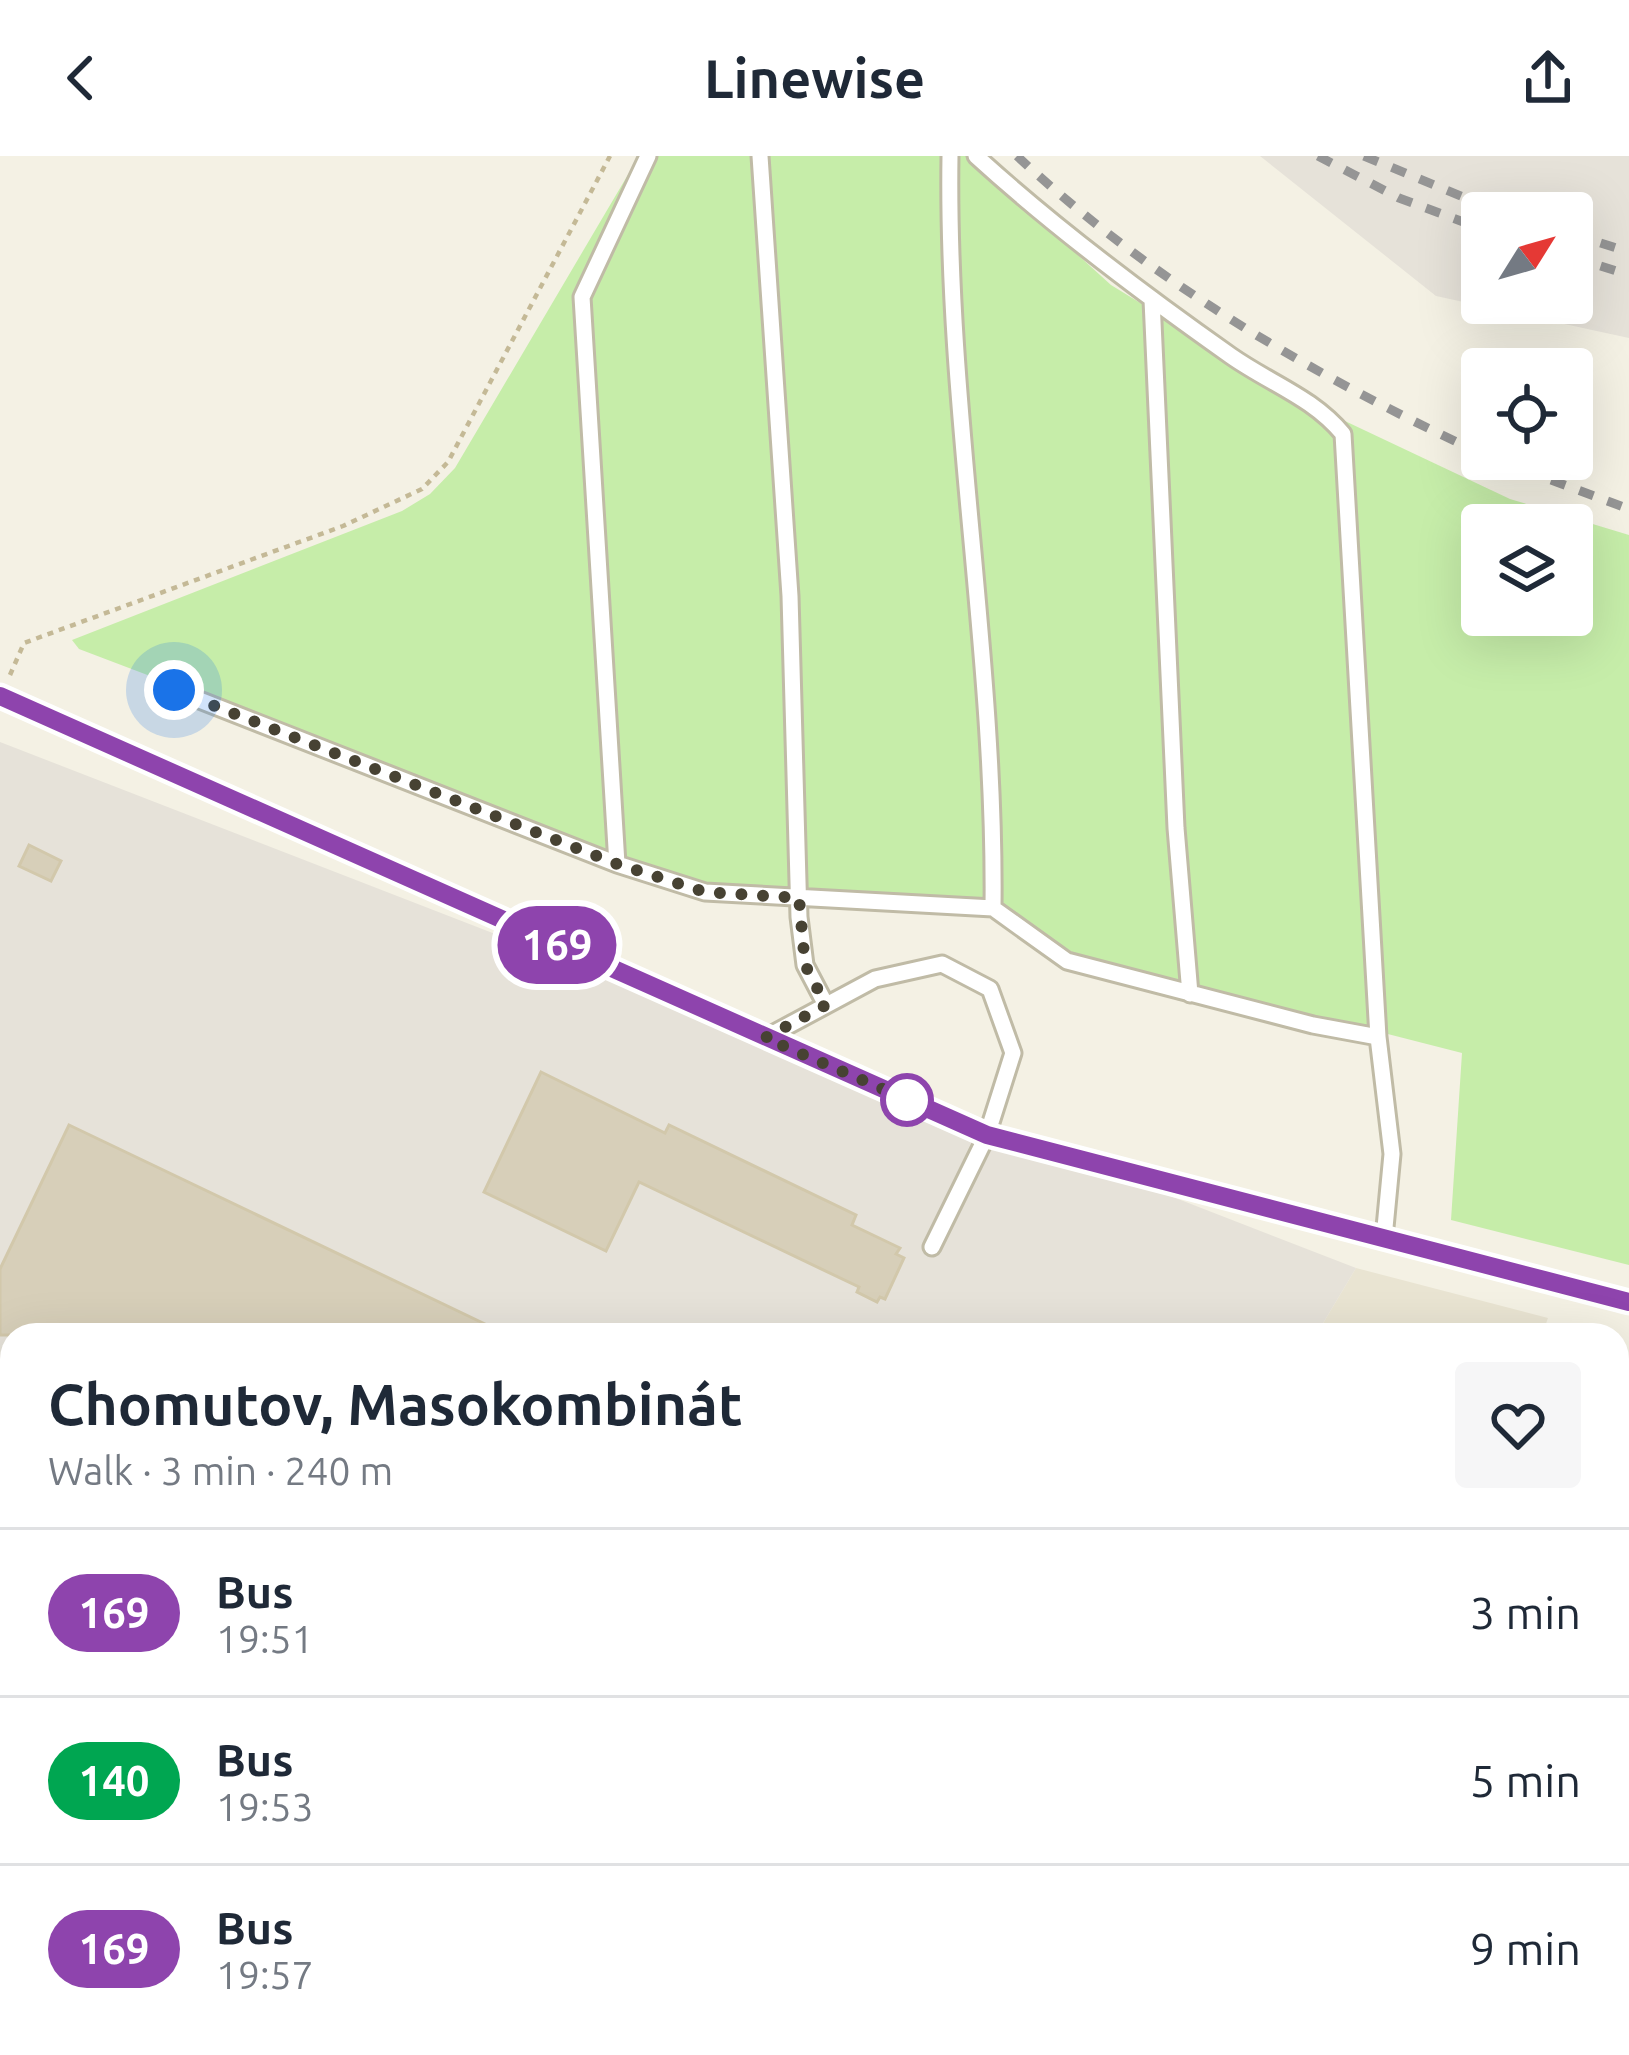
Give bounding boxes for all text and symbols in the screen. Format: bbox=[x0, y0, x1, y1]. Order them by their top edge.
icon: back bbox=[48, 45, 114, 111]
icon: share bbox=[1515, 45, 1581, 111]
text: Linewise bbox=[704, 48, 925, 108]
north arrow bbox=[1461, 192, 1593, 324]
map controls bbox=[1461, 192, 1593, 636]
button: locate bbox=[1461, 348, 1593, 480]
button: layers bbox=[1461, 504, 1593, 636]
your location bbox=[144, 660, 204, 720]
line badge: 169 bbox=[488, 906, 626, 984]
text: 169 bbox=[521, 921, 593, 968]
unlabelled marker bbox=[882, 1075, 932, 1125]
button: heart bbox=[1455, 1362, 1581, 1488]
text: Chomutov, Masokombinát bbox=[48, 1372, 743, 1436]
text: Walk · 3 min · 240 m bbox=[48, 1449, 393, 1492]
text: Bus bbox=[216, 1566, 293, 1617]
text: 3 min bbox=[1470, 1587, 1581, 1638]
text: 169 bbox=[78, 1589, 150, 1636]
text: 19:51 bbox=[216, 1617, 314, 1660]
text: Bus bbox=[216, 1734, 293, 1785]
text: 5 min bbox=[1470, 1755, 1581, 1806]
text: 140 bbox=[78, 1757, 150, 1804]
text: 19:53 bbox=[216, 1785, 314, 1828]
text: Bus bbox=[216, 1902, 293, 1953]
text: 9 min bbox=[1470, 1923, 1581, 1974]
text: 169 bbox=[78, 1925, 150, 1972]
text: 19:57 bbox=[216, 1953, 314, 1996]

